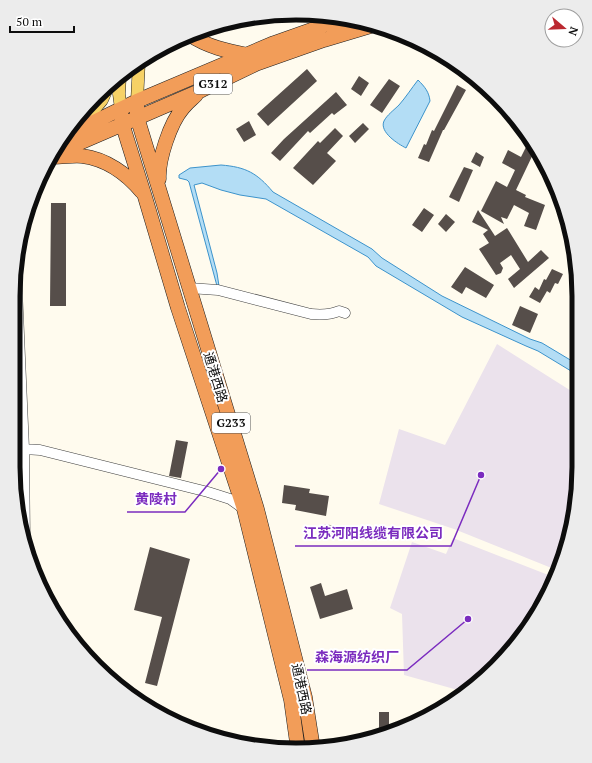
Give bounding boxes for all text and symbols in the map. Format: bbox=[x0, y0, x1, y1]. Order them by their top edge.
scale bar bbox=[10, 8, 74, 34]
north arrow bbox=[544, 8, 584, 48]
text: 50 m bbox=[16, 14, 43, 29]
text: N bbox=[565, 25, 581, 38]
road number: G312 bbox=[194, 74, 232, 94]
street label: 通港西路 bbox=[200, 349, 232, 405]
road number: G233 bbox=[212, 413, 250, 433]
callout: 黄陵村 bbox=[127, 486, 185, 512]
text: 黄陵村 bbox=[135, 489, 177, 508]
callout: 江苏河阳线缆有限公司 bbox=[295, 520, 451, 546]
text: 江苏河阳线缆有限公司 bbox=[303, 523, 443, 542]
callout: 森海源纺织厂 bbox=[307, 644, 407, 670]
text: 森海源纺织厂 bbox=[315, 647, 399, 666]
street label: 通港西路 bbox=[288, 662, 316, 716]

